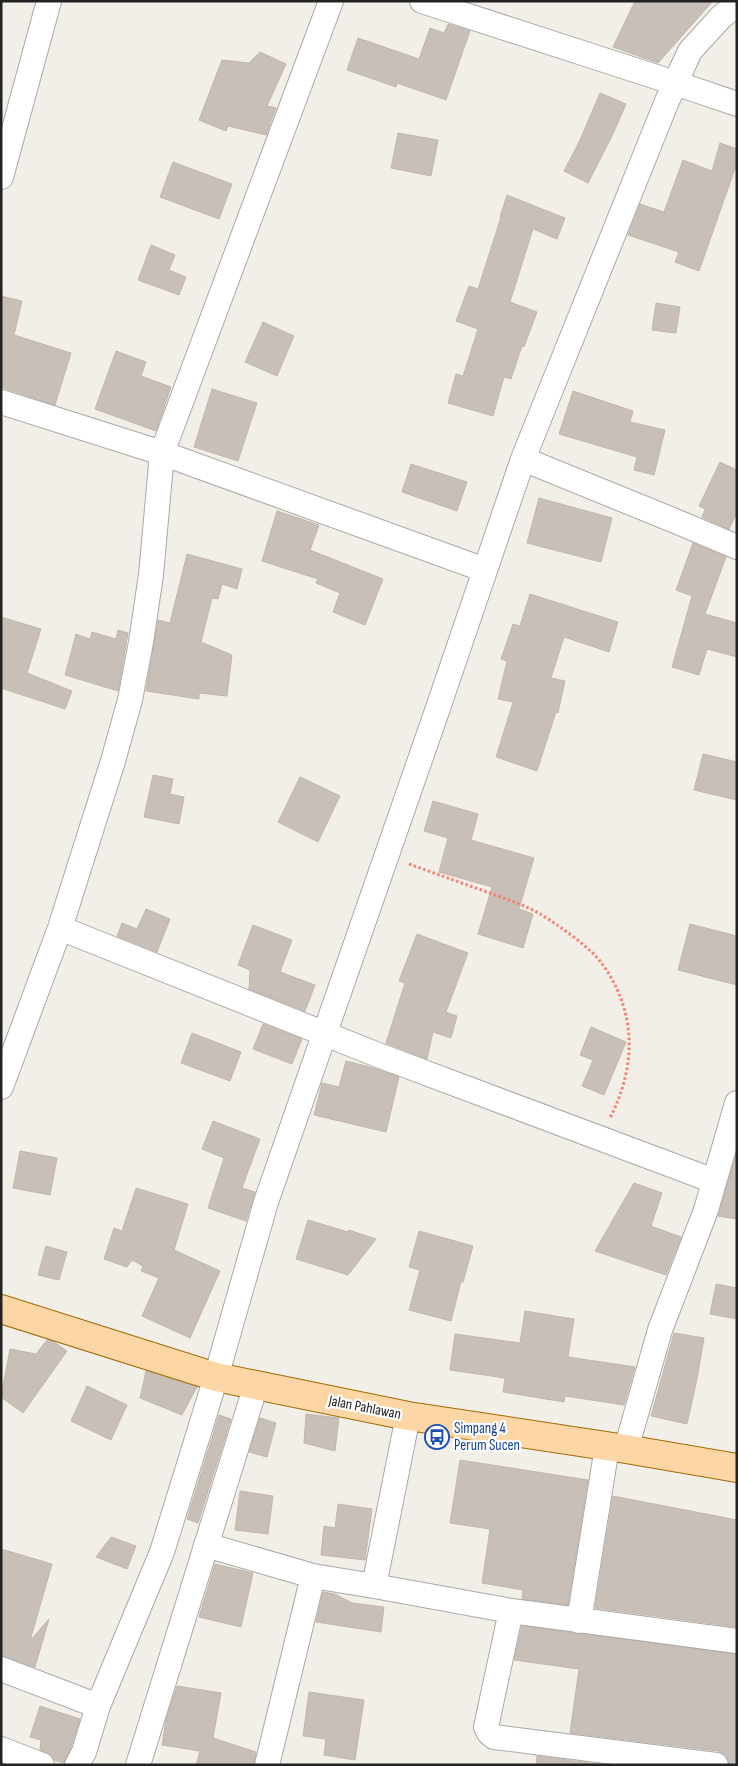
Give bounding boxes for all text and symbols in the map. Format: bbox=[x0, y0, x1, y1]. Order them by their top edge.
street label: Jalan Pahlawan bbox=[326, 1391, 403, 1424]
place label: Simpang 4 Perum Sucen bbox=[454, 1419, 520, 1455]
bus stop icon: Simpang 4 Perum Sucen bbox=[424, 1424, 450, 1450]

